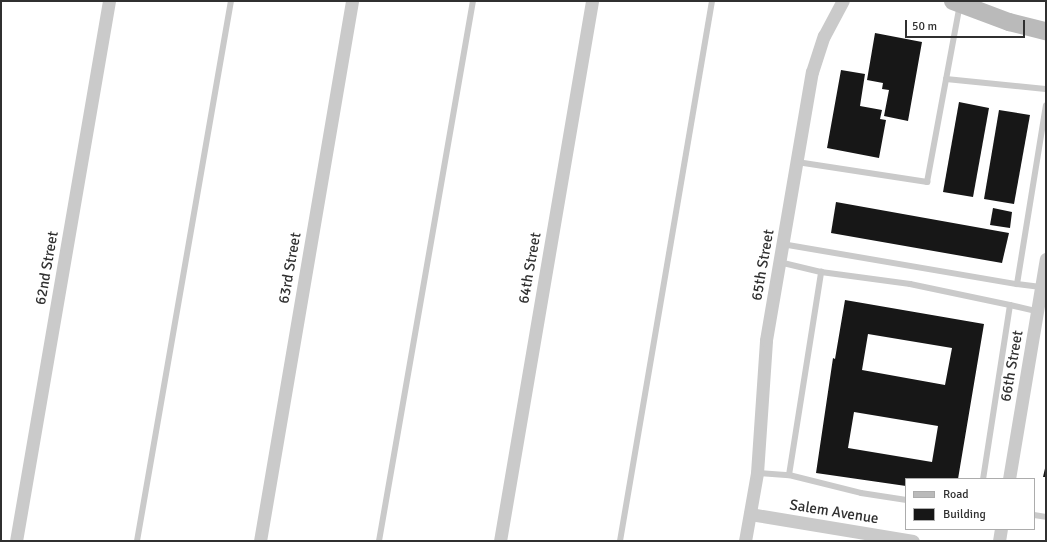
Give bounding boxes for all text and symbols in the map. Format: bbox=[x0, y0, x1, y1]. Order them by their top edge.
scale bar bbox=[907, 12, 1027, 38]
text: 50 m bbox=[912, 19, 937, 34]
street label: 65th Street bbox=[748, 228, 778, 302]
street label: 62nd Street bbox=[32, 230, 62, 306]
street label: 63rd Street bbox=[275, 231, 305, 305]
street label: 64th Street bbox=[515, 231, 545, 305]
street label: 66th Street bbox=[997, 329, 1027, 403]
legend bbox=[905, 478, 1035, 530]
text: Road bbox=[943, 487, 969, 502]
street label: Salem Avenue bbox=[788, 496, 880, 528]
text: Building bbox=[943, 507, 986, 522]

